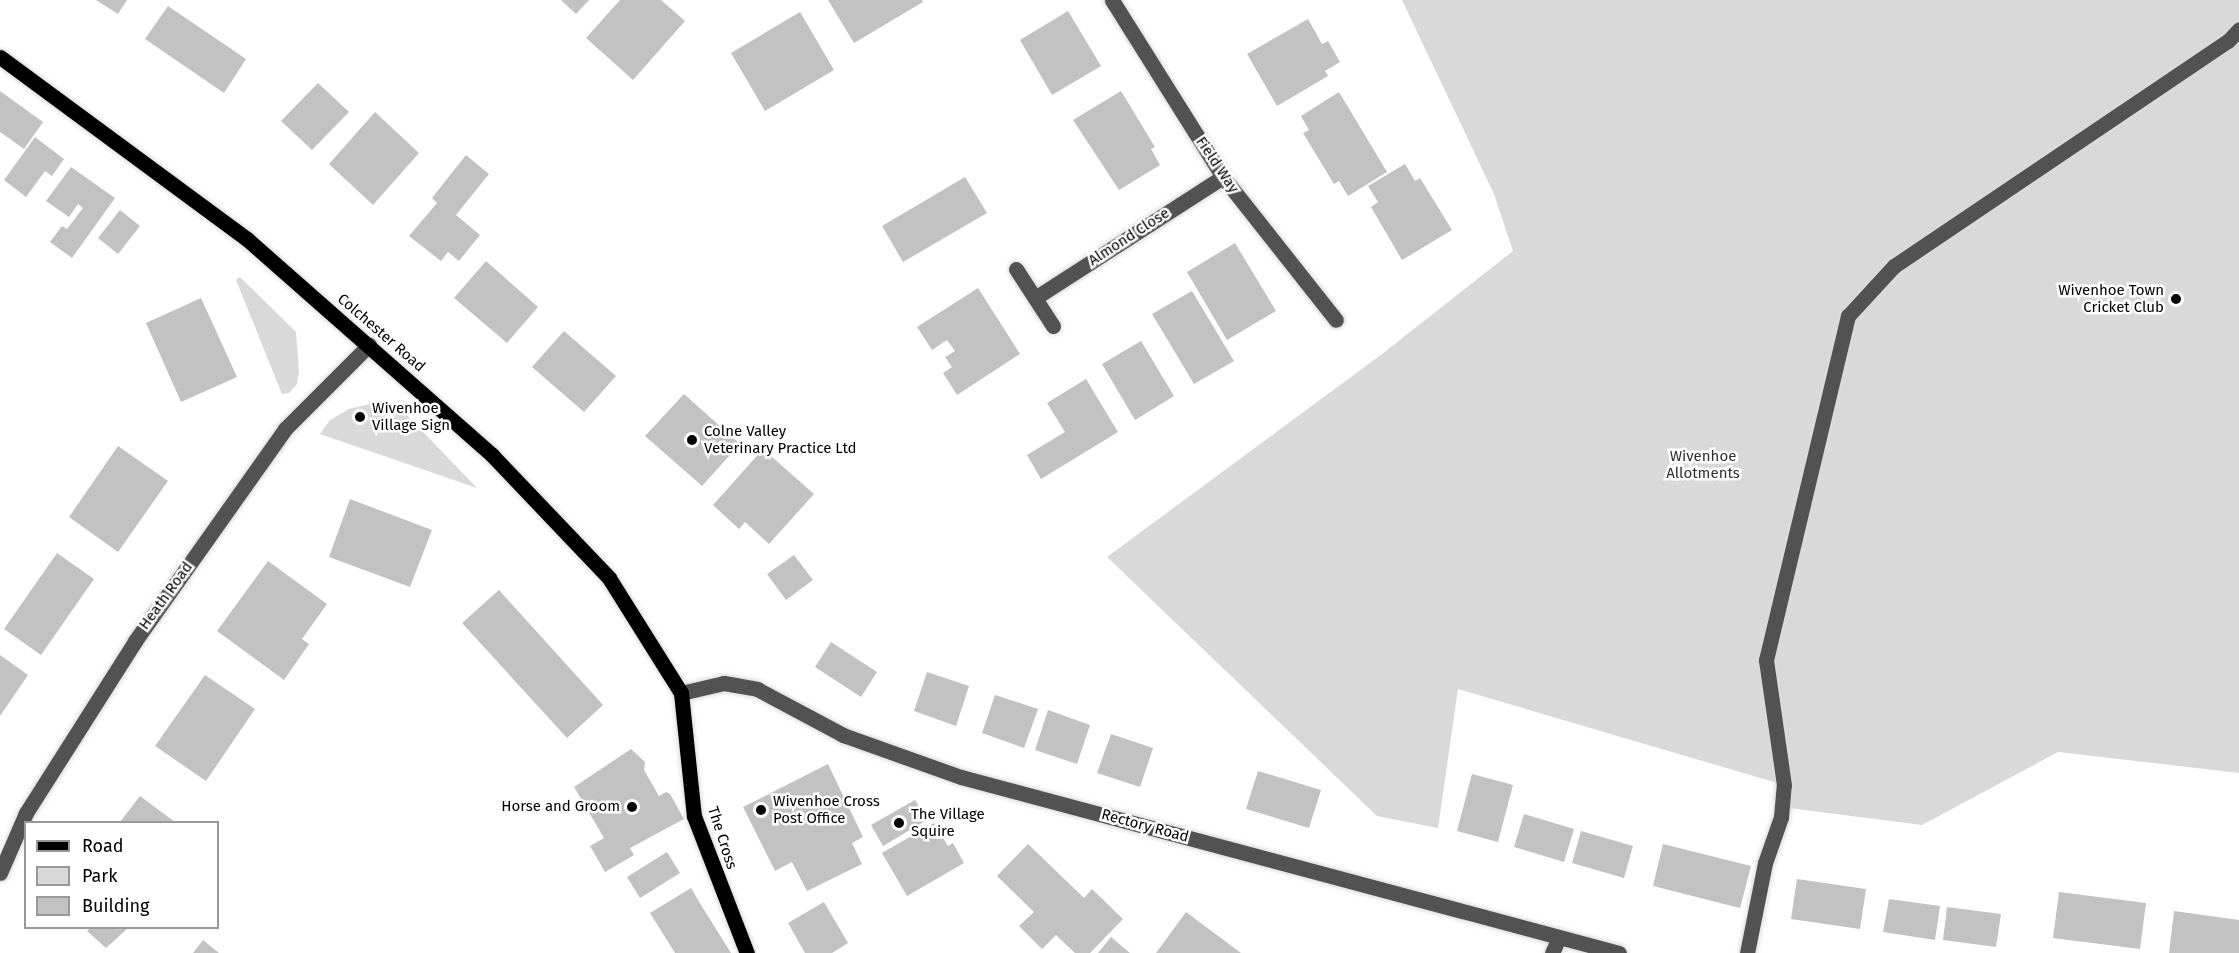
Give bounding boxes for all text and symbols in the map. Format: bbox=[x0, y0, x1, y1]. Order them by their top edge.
street label: Field Way bbox=[1192, 134, 1242, 196]
street label: Almond Close bbox=[1085, 204, 1173, 270]
place label: Wivenhoe Town Cricket Club bbox=[2058, 281, 2164, 316]
street label: Colchester Road bbox=[334, 290, 428, 376]
marker: Wivenhoe Town Cricket Club bbox=[2169, 292, 2183, 306]
place label: Wivenhoe Village Sign bbox=[372, 399, 450, 434]
marker: Wivenhoe Village Sign bbox=[353, 410, 367, 424]
place label: Colne Valley Veterinary Practice Ltd bbox=[704, 422, 857, 457]
marker: Colne Valley Veterinary Practice Ltd bbox=[685, 433, 699, 447]
park label: Wivenhoe Allotments bbox=[1666, 447, 1740, 482]
street label: Heath Road bbox=[135, 559, 197, 633]
place label: Wivenhoe Cross Post Office bbox=[773, 792, 880, 827]
place label: Horse and Groom bbox=[501, 798, 620, 816]
marker: Horse and Groom bbox=[625, 800, 639, 814]
marker: Wivenhoe Cross Post Office bbox=[754, 803, 768, 817]
street label: The Cross bbox=[703, 804, 741, 872]
place label: The Village Squire bbox=[911, 805, 985, 840]
street label: Rectory Road bbox=[1099, 806, 1191, 846]
marker: The Village Squire bbox=[892, 816, 906, 830]
legend bbox=[24, 821, 219, 929]
text: Road bbox=[82, 835, 124, 857]
text: Park bbox=[82, 865, 117, 887]
text: Building bbox=[82, 895, 149, 917]

